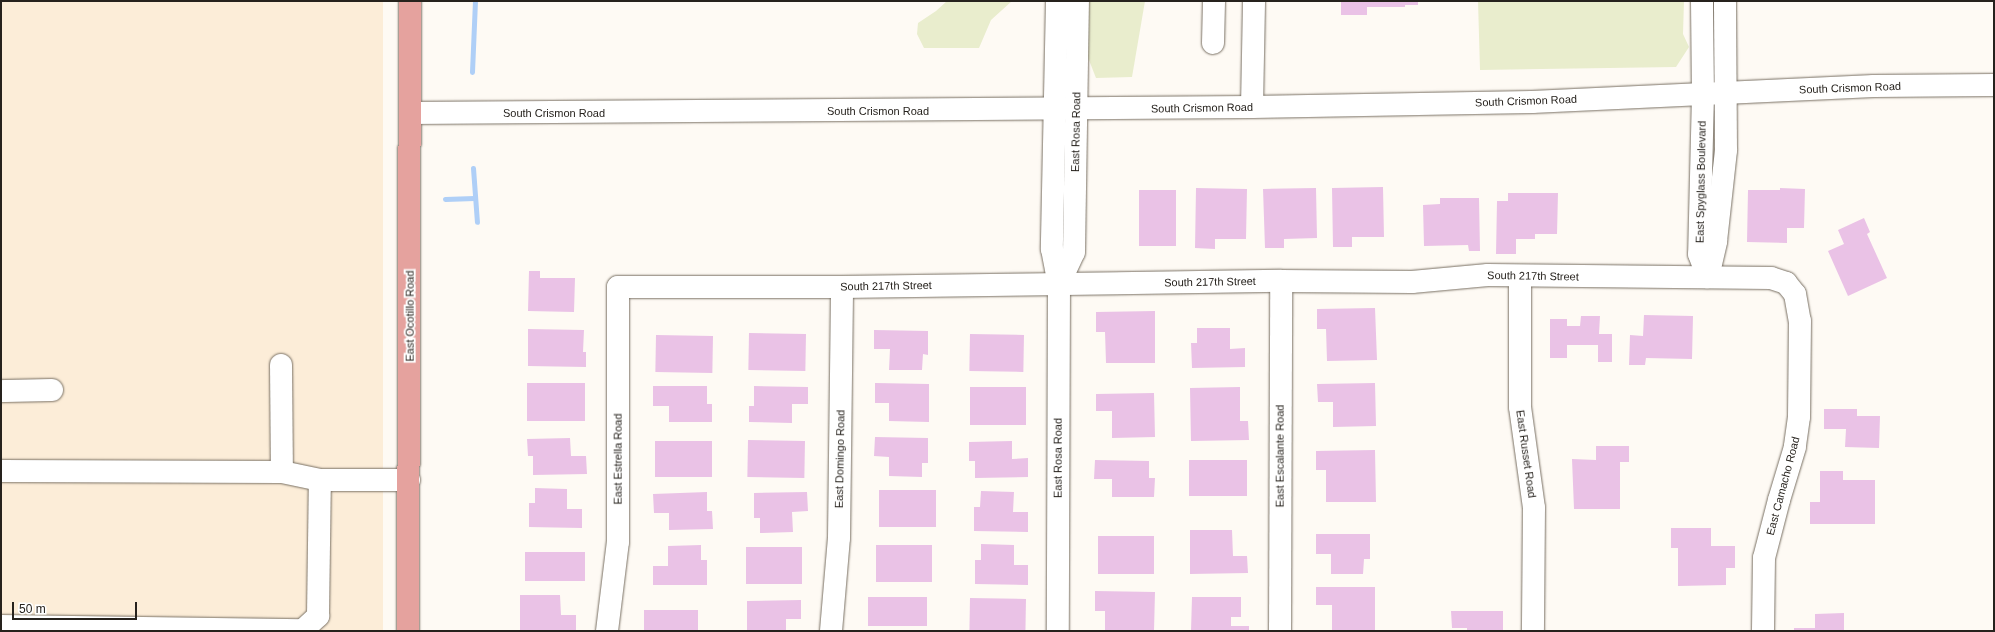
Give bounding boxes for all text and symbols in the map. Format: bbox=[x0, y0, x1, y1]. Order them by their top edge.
street label: South Crismon Road bbox=[1799, 80, 1901, 96]
street label: East Rosa Road bbox=[1069, 92, 1083, 172]
street label: South Crismon Road bbox=[1475, 93, 1577, 109]
street label: South Crismon Road bbox=[1151, 101, 1253, 115]
street label: South Crismon Road bbox=[827, 104, 929, 118]
street label: South Crismon Road bbox=[503, 106, 605, 120]
street label: East Spyglass Boulevard bbox=[1693, 121, 1709, 243]
street label: South 217th Street bbox=[1487, 269, 1579, 283]
street label: East Ocotillo Road bbox=[403, 270, 417, 362]
street label: South 217th Street bbox=[1164, 275, 1256, 289]
street label: South 217th Street bbox=[840, 279, 932, 293]
street label: East Escalante Road bbox=[1273, 405, 1287, 507]
street label: East Russet Road bbox=[1513, 409, 1539, 499]
street label: East Domingo Road bbox=[833, 410, 847, 508]
street label: East Estrella Road bbox=[611, 413, 625, 505]
street label: East Rosa Road bbox=[1051, 418, 1065, 498]
street label: East Camacho Road bbox=[1763, 435, 1803, 537]
scale bar bbox=[14, 594, 139, 620]
text: 50 m bbox=[19, 602, 46, 616]

